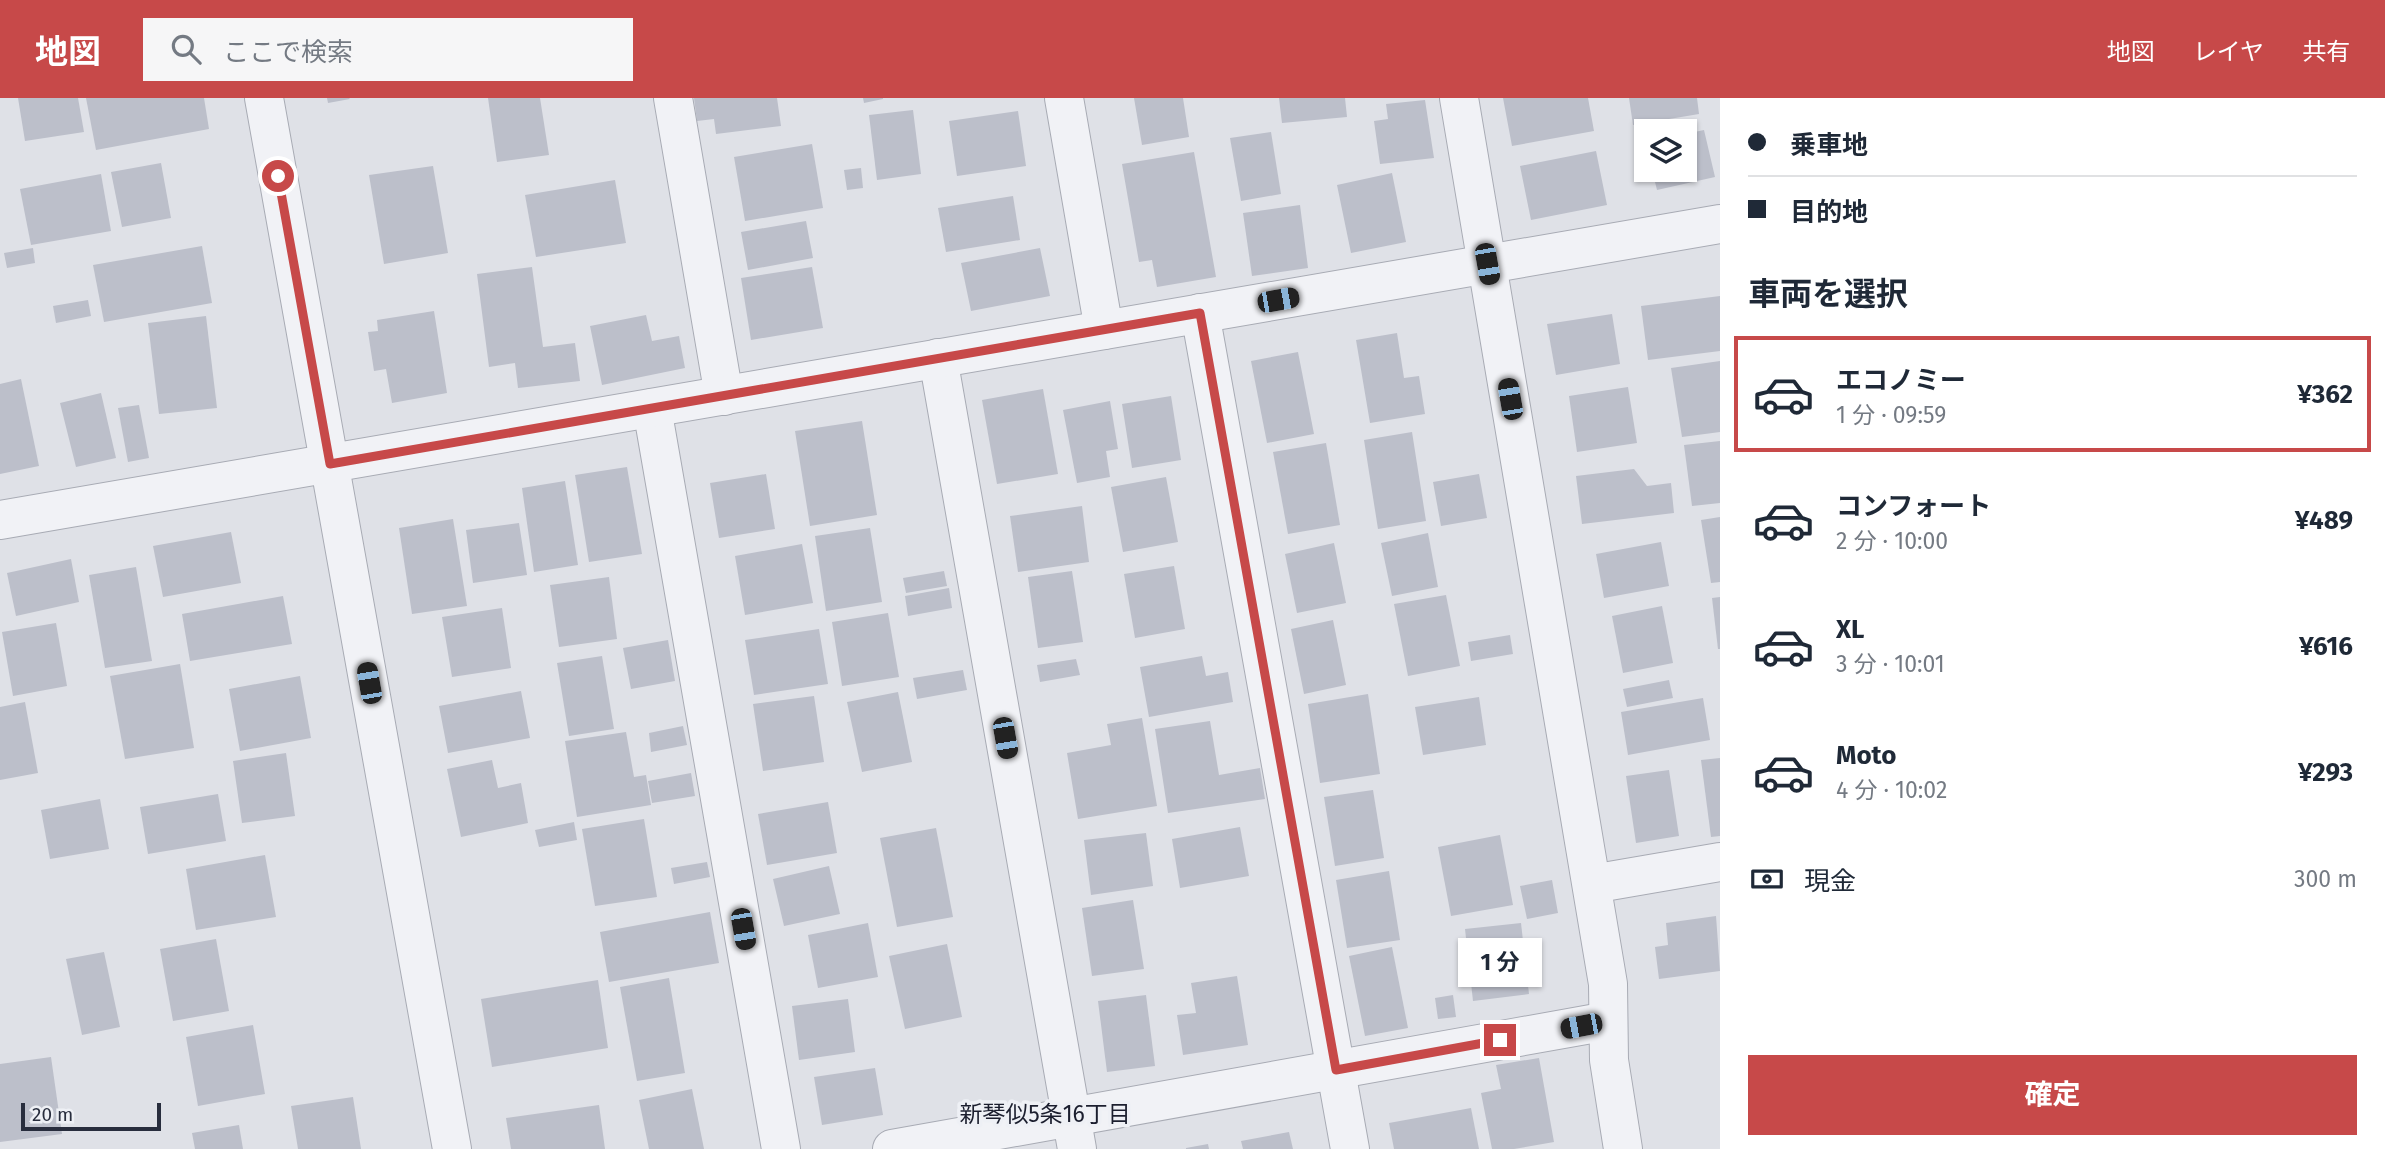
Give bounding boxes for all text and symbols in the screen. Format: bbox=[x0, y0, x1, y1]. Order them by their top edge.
search box bbox=[143, 18, 633, 81]
icon: search bbox=[167, 30, 205, 68]
text: 地図 bbox=[35, 32, 101, 72]
text: ここで検索 bbox=[223, 37, 353, 68]
text: 地図 bbox=[2107, 38, 2155, 66]
text: レイヤ bbox=[2193, 38, 2264, 66]
text: 共有 bbox=[2302, 38, 2350, 66]
map controls bbox=[1634, 119, 1697, 182]
button: layers bbox=[1634, 119, 1697, 182]
text: 乗車地 bbox=[1790, 130, 1868, 161]
route start bbox=[262, 160, 294, 192]
text: 目的地 bbox=[1790, 197, 1868, 228]
car bbox=[1474, 241, 1501, 287]
text: 車両を選択 bbox=[1748, 275, 1908, 313]
car bbox=[1256, 286, 1301, 314]
icon: car bbox=[1752, 363, 1815, 426]
text: エコノミー bbox=[1836, 365, 1966, 396]
car bbox=[1497, 376, 1524, 422]
text: ¥362 bbox=[2297, 379, 2353, 410]
text: 1 分 · 09:59 bbox=[1836, 401, 1946, 429]
icon: car bbox=[1752, 489, 1815, 552]
text: コンフォート bbox=[1836, 491, 1991, 522]
text: ¥489 bbox=[2295, 505, 2353, 536]
text: 2 分 · 10:00 bbox=[1836, 527, 1948, 555]
text: XL bbox=[1836, 614, 1864, 645]
icon: car bbox=[1752, 615, 1815, 678]
text: ¥616 bbox=[2299, 631, 2353, 662]
text: 3 分 · 10:01 bbox=[1836, 650, 1945, 678]
car bbox=[356, 660, 383, 706]
car bbox=[992, 715, 1019, 761]
text: Moto bbox=[1836, 740, 1896, 771]
icon: car bbox=[1752, 741, 1815, 804]
text: ¥293 bbox=[2298, 757, 2353, 788]
text: 4 分 · 10:02 bbox=[1836, 776, 1947, 804]
icon: cash bbox=[1748, 860, 1786, 898]
text: 300 m bbox=[2294, 865, 2357, 893]
text: 現金 bbox=[1804, 866, 1856, 897]
car bbox=[730, 906, 757, 952]
callout: 1 分 bbox=[1458, 939, 1542, 988]
text: 1 分 bbox=[1480, 948, 1520, 976]
car bbox=[1559, 1012, 1604, 1040]
route end bbox=[1484, 1024, 1516, 1056]
button: 確定 bbox=[1748, 1055, 2357, 1135]
scale bar bbox=[21, 1100, 161, 1132]
district label: 新琴似5条16丁目 bbox=[959, 1100, 1131, 1128]
text: 20 m bbox=[32, 1103, 73, 1126]

